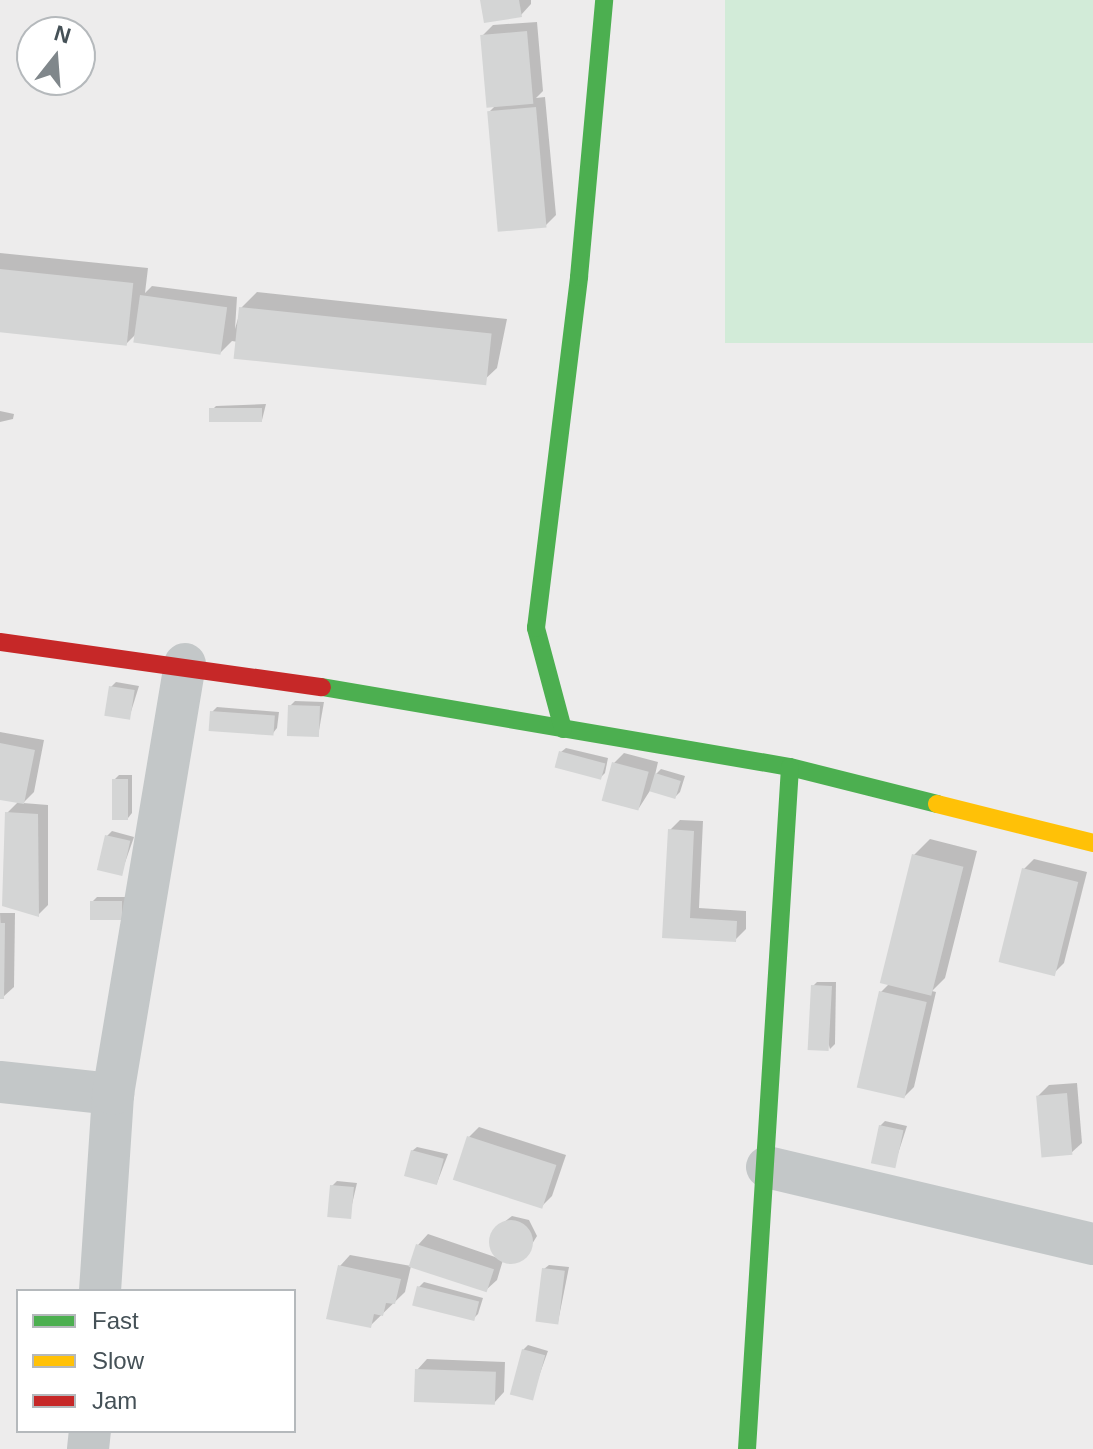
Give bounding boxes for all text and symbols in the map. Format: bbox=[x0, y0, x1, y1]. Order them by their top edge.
north arrow bbox=[16, 16, 96, 96]
text: N bbox=[51, 20, 74, 49]
legend bbox=[16, 1289, 296, 1433]
text: Fast bbox=[92, 1307, 139, 1334]
text: Slow bbox=[92, 1347, 144, 1374]
text: Jam bbox=[92, 1387, 137, 1414]

